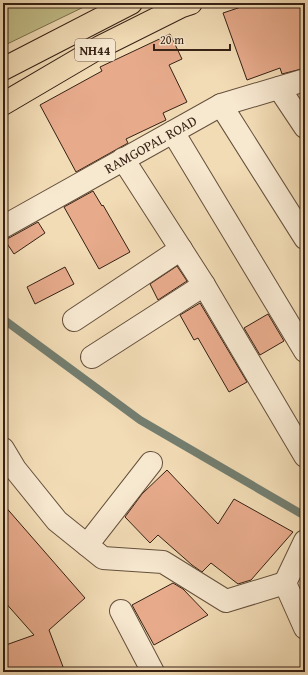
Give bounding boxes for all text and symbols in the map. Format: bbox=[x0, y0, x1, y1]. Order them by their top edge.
scale bar bbox=[154, 26, 230, 52]
text: 20 m bbox=[160, 31, 184, 48]
road number: NH44 bbox=[75, 39, 115, 61]
street label: RAMGOPAL ROAD bbox=[101, 111, 200, 178]

